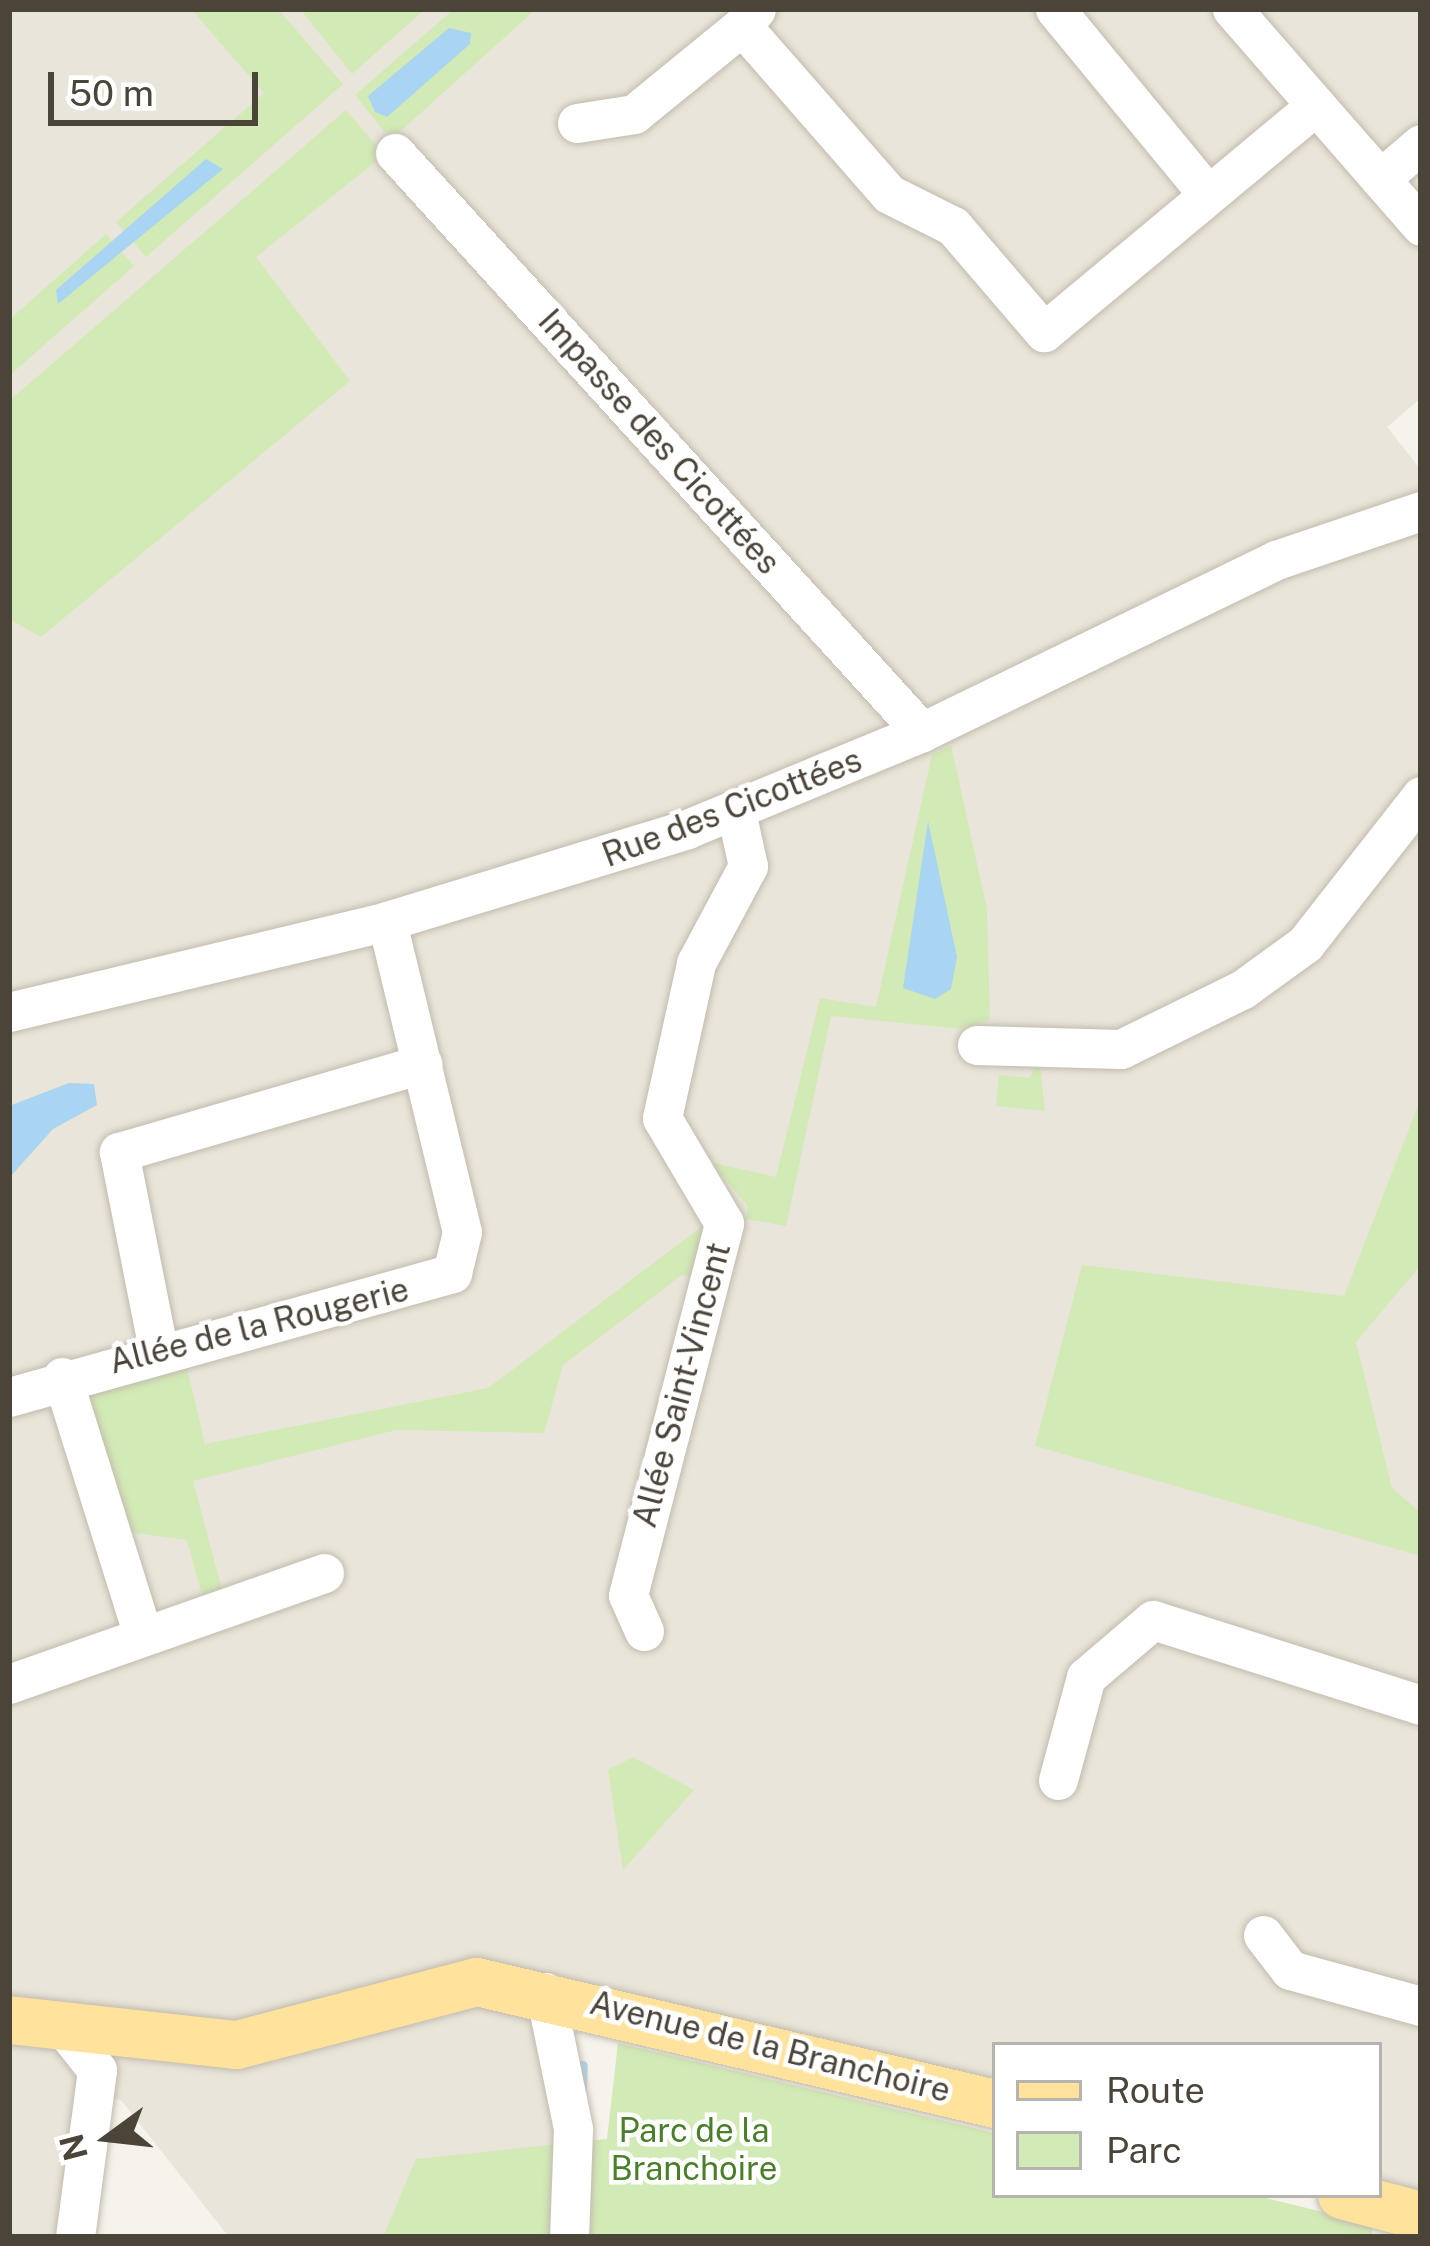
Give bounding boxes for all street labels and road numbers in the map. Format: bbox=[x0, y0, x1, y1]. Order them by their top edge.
street label: Impasse des Cicottées bbox=[530, 301, 788, 583]
street label: Rue des Cicottées bbox=[596, 740, 868, 876]
street label: Allée Saint-Vincent bbox=[625, 1238, 739, 1532]
street label: Allée de la Rougerie bbox=[105, 1270, 413, 1382]
street label: Avenue de la Branchoire bbox=[585, 1983, 955, 2111]

